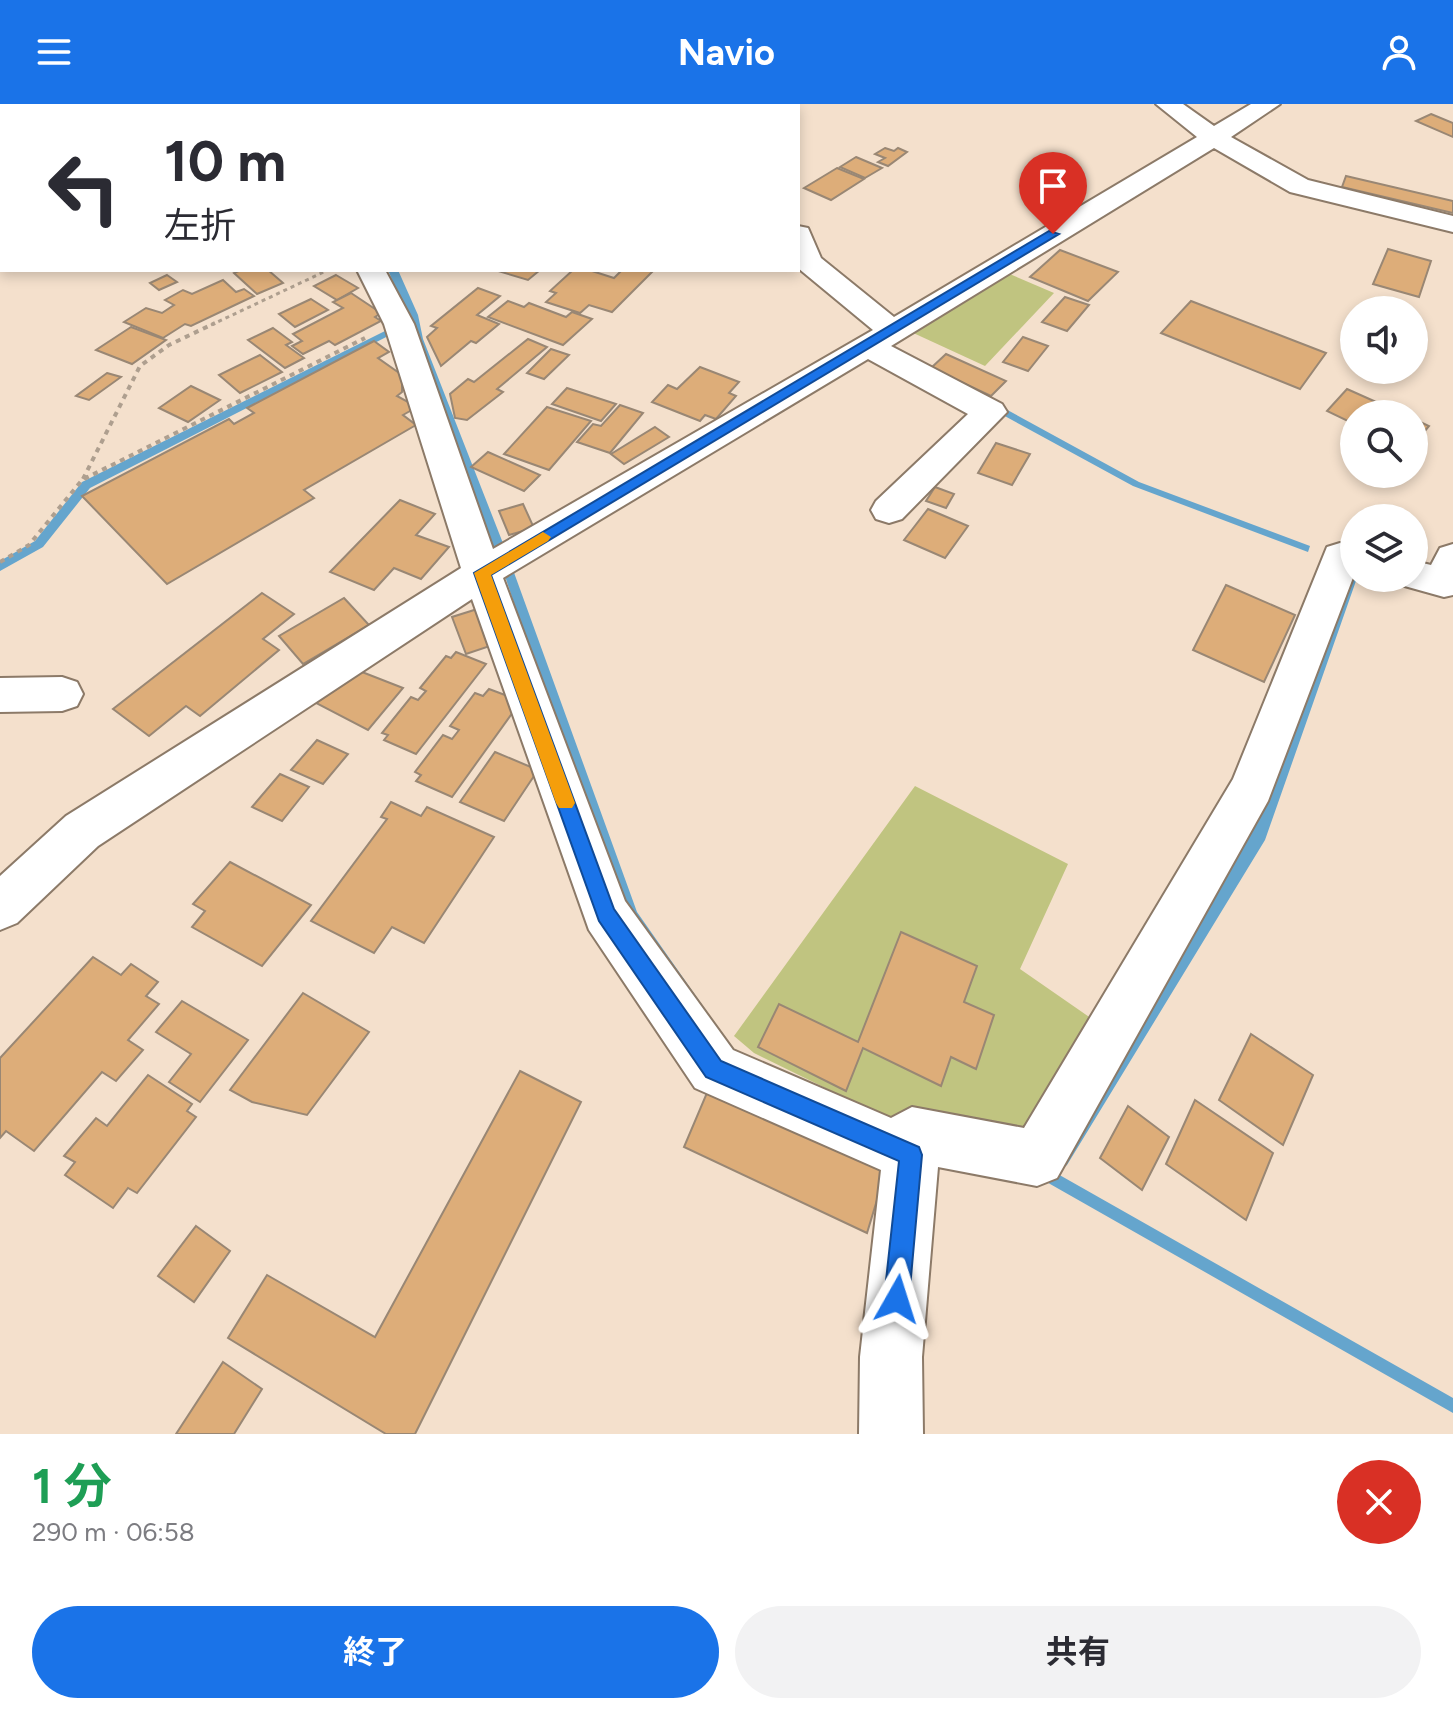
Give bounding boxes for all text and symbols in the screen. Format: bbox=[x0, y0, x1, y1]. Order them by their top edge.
icon: menu bbox=[32, 30, 76, 74]
icon: person bbox=[1377, 30, 1421, 74]
text: Navio bbox=[678, 31, 775, 74]
text: 10 m bbox=[164, 128, 286, 195]
icon: left bbox=[32, 136, 136, 240]
pin bbox=[1019, 152, 1087, 234]
icon: arrive bbox=[1031, 164, 1075, 208]
text: 左折 bbox=[164, 204, 236, 247]
map controls bbox=[1340, 296, 1428, 592]
button: sound bbox=[1340, 296, 1428, 384]
button: search bbox=[1340, 400, 1428, 488]
button: layers bbox=[1340, 504, 1428, 592]
position arrow bbox=[855, 1257, 939, 1341]
text: 1 分 bbox=[32, 1457, 112, 1515]
button: close bbox=[1337, 1460, 1421, 1544]
text: 290 m · 06:58 bbox=[32, 1516, 195, 1548]
button: 終了 bbox=[32, 1606, 719, 1698]
button: 共有 bbox=[735, 1606, 1421, 1698]

